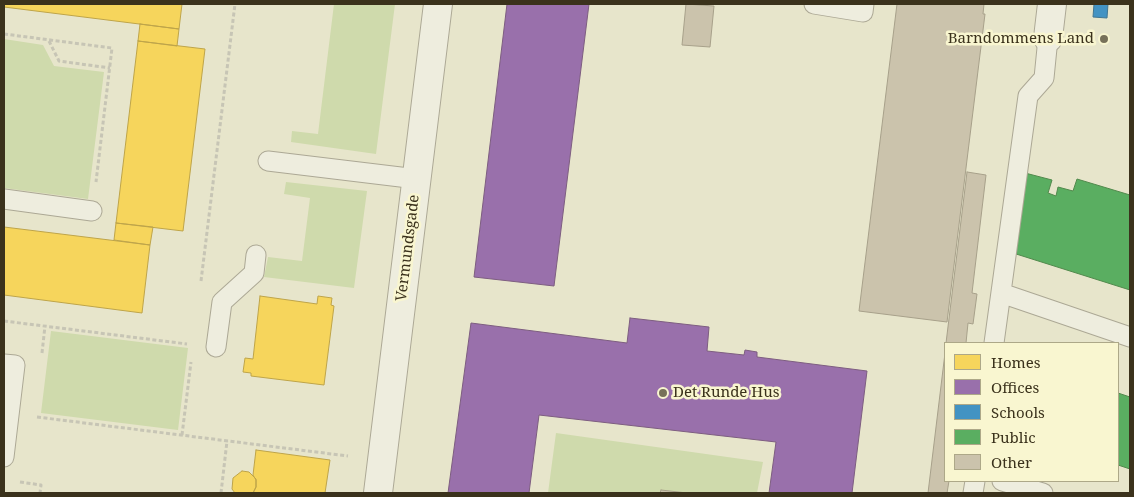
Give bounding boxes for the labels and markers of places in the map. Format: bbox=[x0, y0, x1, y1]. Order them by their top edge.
place label: Barndommens Land bbox=[948, 30, 1094, 48]
marker: Barndommens Land bbox=[1098, 33, 1110, 45]
place label: Det Runde Hus bbox=[673, 384, 779, 402]
marker: Det Runde Hus bbox=[657, 387, 669, 399]

